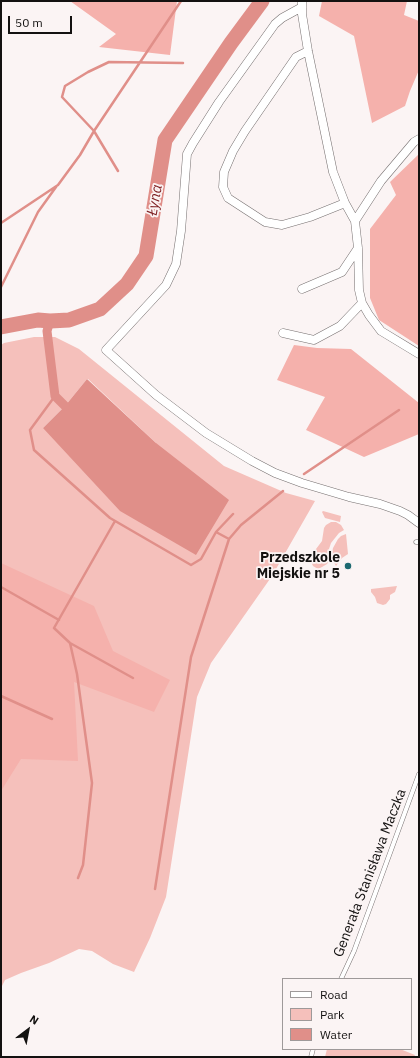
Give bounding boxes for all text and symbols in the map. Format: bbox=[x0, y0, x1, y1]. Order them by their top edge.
scale bar bbox=[10, 8, 74, 34]
text: 50 m bbox=[15, 15, 43, 30]
water label: Łyna bbox=[143, 183, 167, 217]
place label: Przedszkole Miejskie nr 5 bbox=[257, 550, 340, 582]
marker: Przedszkole Miejskie nr 5 bbox=[343, 561, 353, 571]
street label: Generała Stanisława Maczka bbox=[330, 786, 410, 960]
legend bbox=[282, 978, 412, 1050]
text: Road bbox=[320, 987, 348, 1002]
text: Park bbox=[320, 1007, 344, 1022]
north arrow bbox=[8, 1010, 48, 1050]
text: N bbox=[27, 1012, 41, 1028]
text: Water bbox=[320, 1027, 352, 1042]

